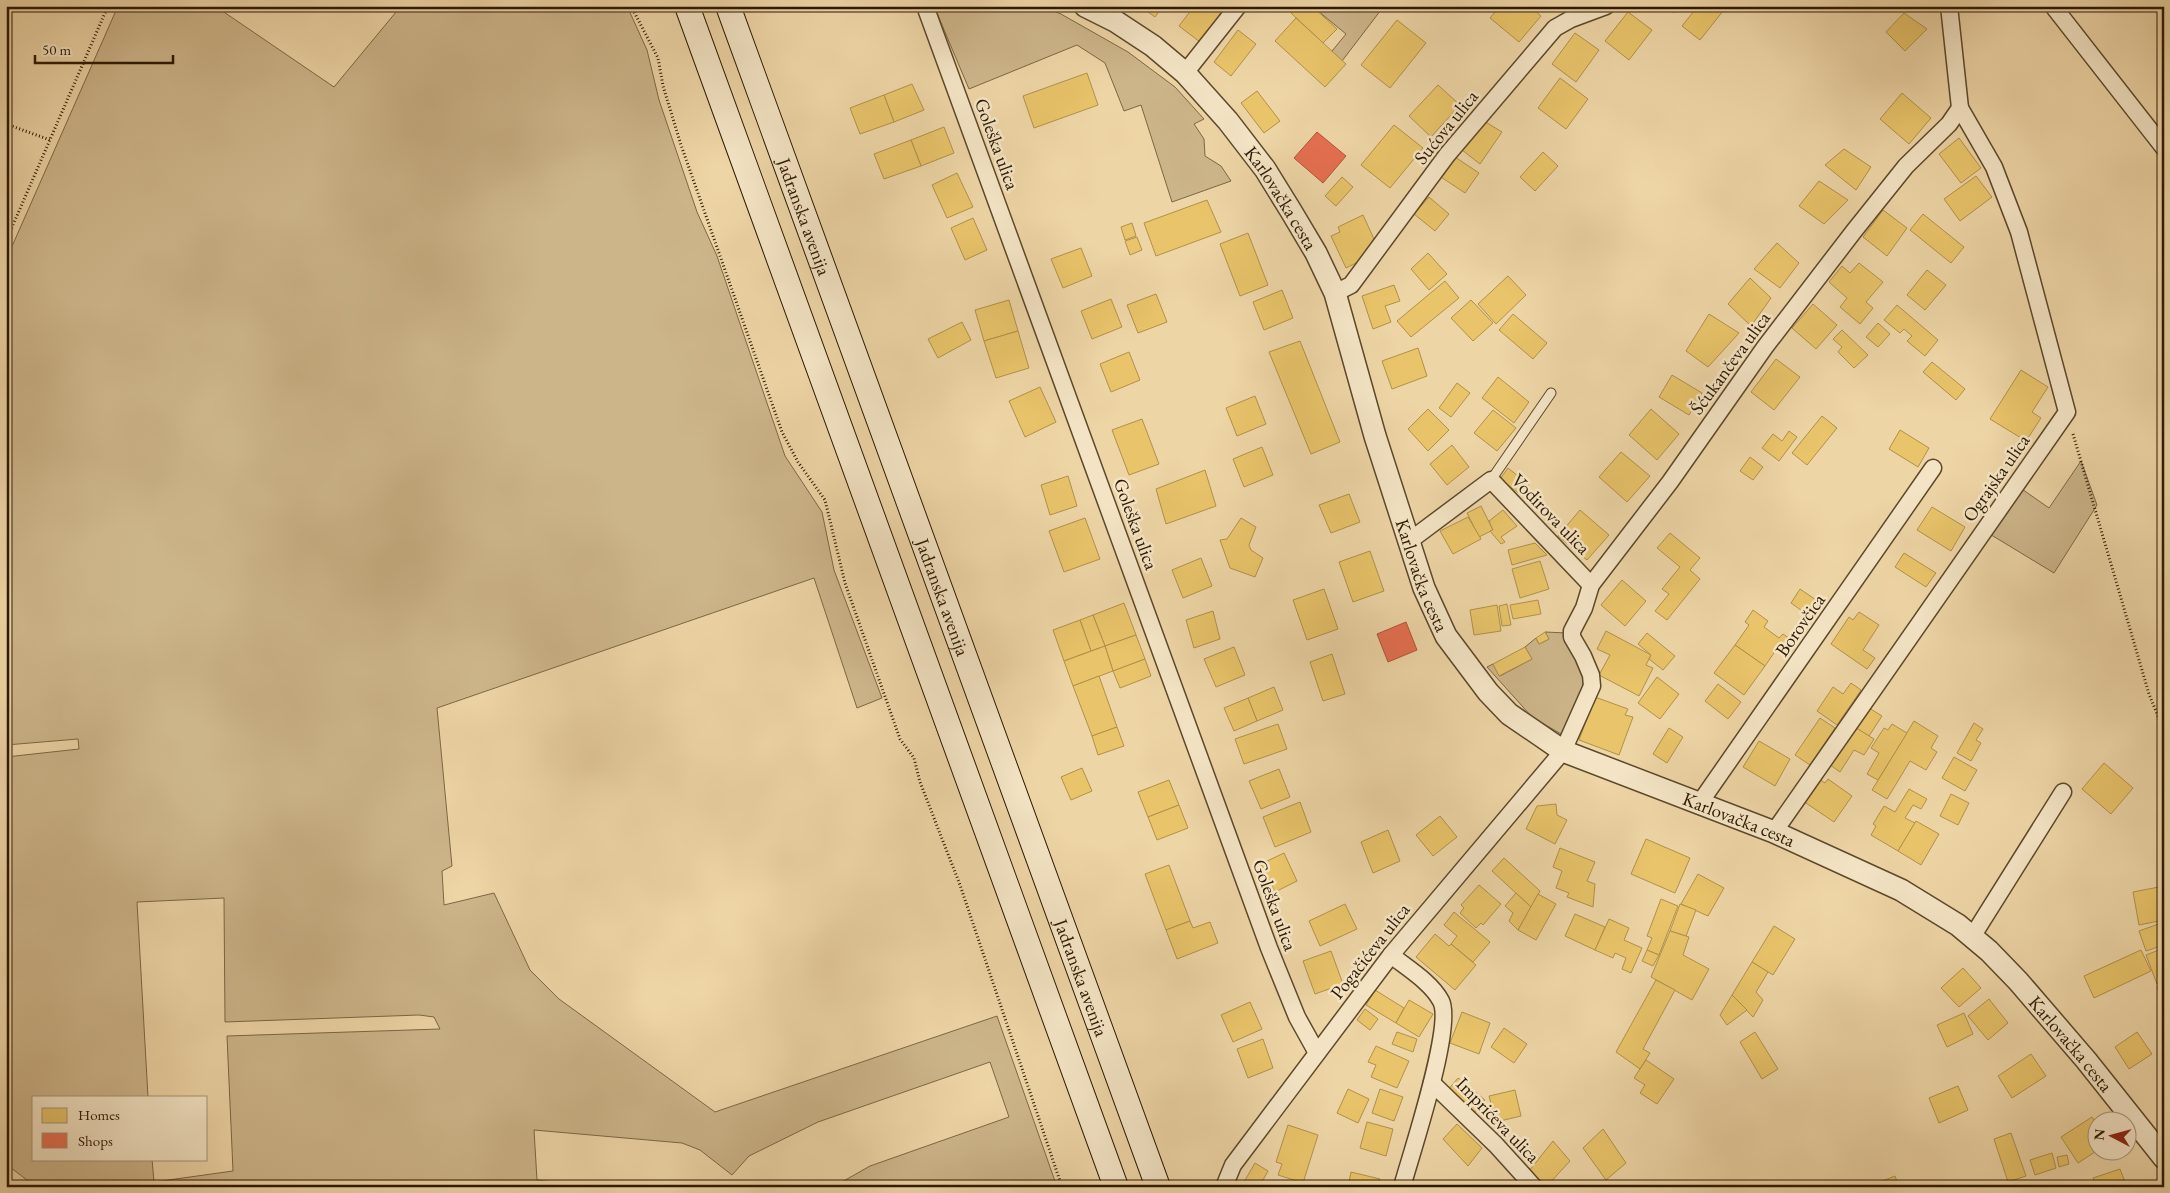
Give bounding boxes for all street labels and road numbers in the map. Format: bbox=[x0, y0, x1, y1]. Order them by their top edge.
street label: Sućova ulica bbox=[1408, 84, 1484, 169]
street label: Goleška ulica bbox=[969, 95, 1025, 194]
street label: Karlovačka cesta bbox=[1239, 141, 1324, 255]
street label: Jadranska avenija bbox=[771, 152, 838, 279]
street label: Šćukančeva ulica bbox=[1684, 306, 1776, 420]
street label: Ograjska ulica bbox=[1957, 429, 2036, 527]
street label: Vodirova ulica bbox=[1506, 468, 1596, 560]
street label: Goleška ulica bbox=[1108, 475, 1164, 574]
street label: Karlovačka cesta bbox=[1390, 516, 1455, 636]
street label: Jadranska avenija bbox=[910, 533, 976, 660]
street label: Borovčica bbox=[1769, 588, 1831, 661]
street label: Karlovačka cesta bbox=[1679, 786, 1800, 853]
street label: Goleška ulica bbox=[1247, 856, 1303, 955]
street label: Pogačićeva ulica bbox=[1325, 897, 1416, 1004]
street label: Jadranska avenija bbox=[1048, 914, 1115, 1040]
street label: Karlovačka cesta bbox=[2023, 990, 2119, 1097]
street label: Imprićeva ulica bbox=[1451, 1072, 1546, 1169]

